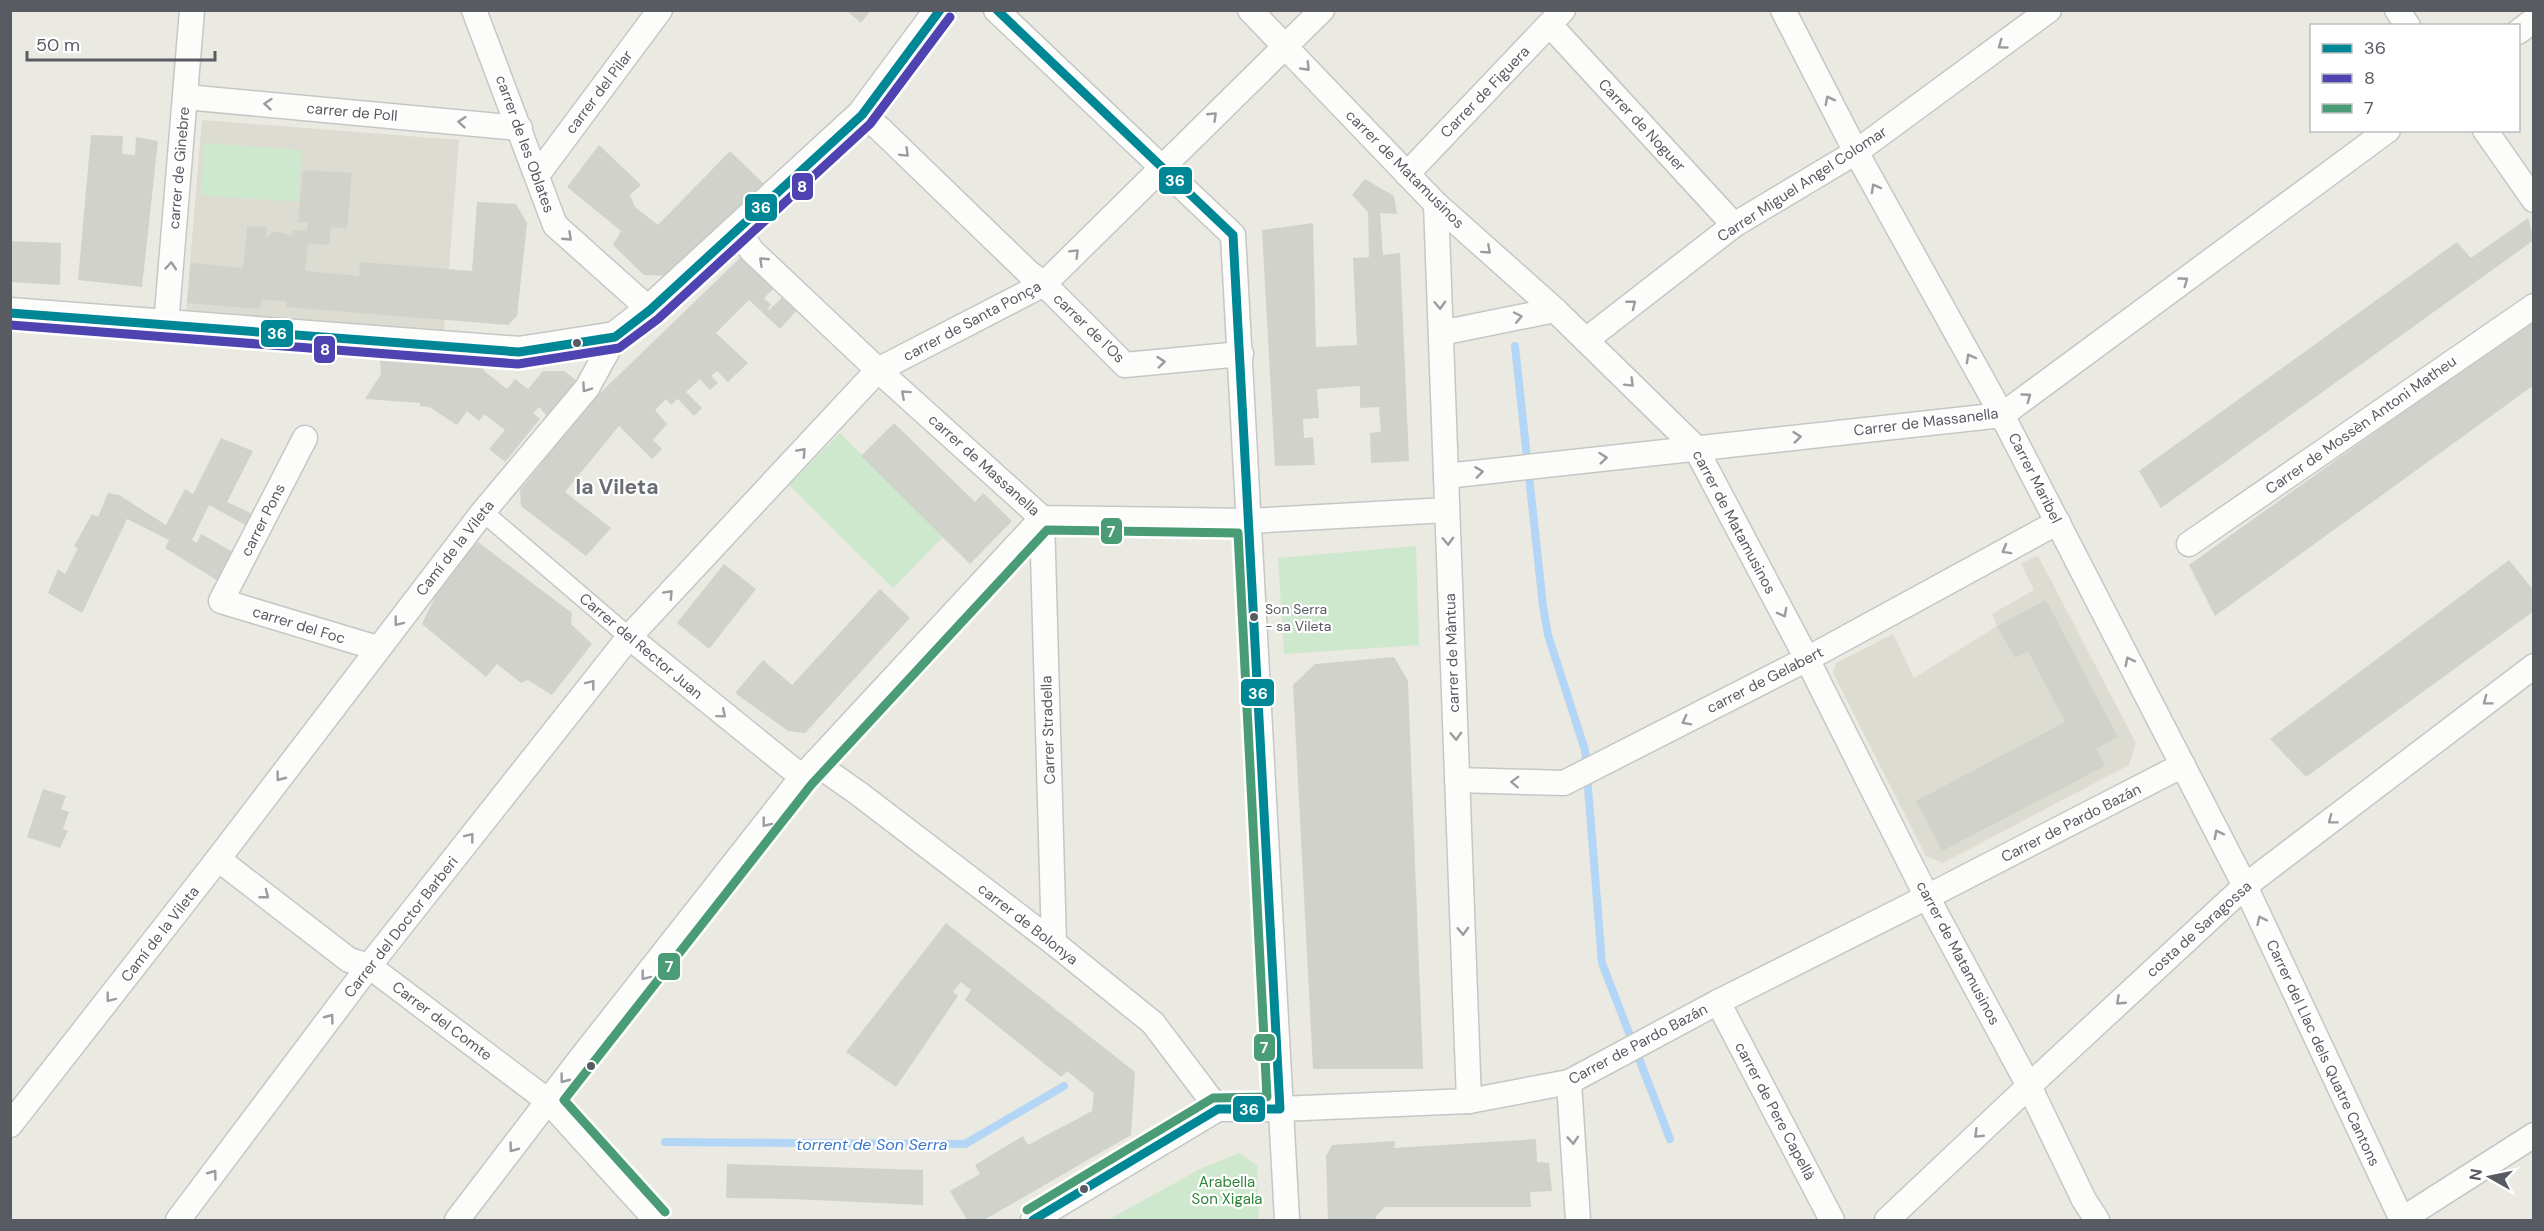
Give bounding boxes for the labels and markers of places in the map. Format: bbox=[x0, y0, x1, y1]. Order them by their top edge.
unlabelled marker bbox=[571, 337, 583, 349]
place label: Son Serra - sa Vileta bbox=[1265, 600, 1331, 635]
marker: Son Serra - sa Vileta bbox=[1248, 611, 1260, 623]
unlabelled marker bbox=[585, 1060, 597, 1072]
unlabelled marker bbox=[1078, 1183, 1090, 1195]

